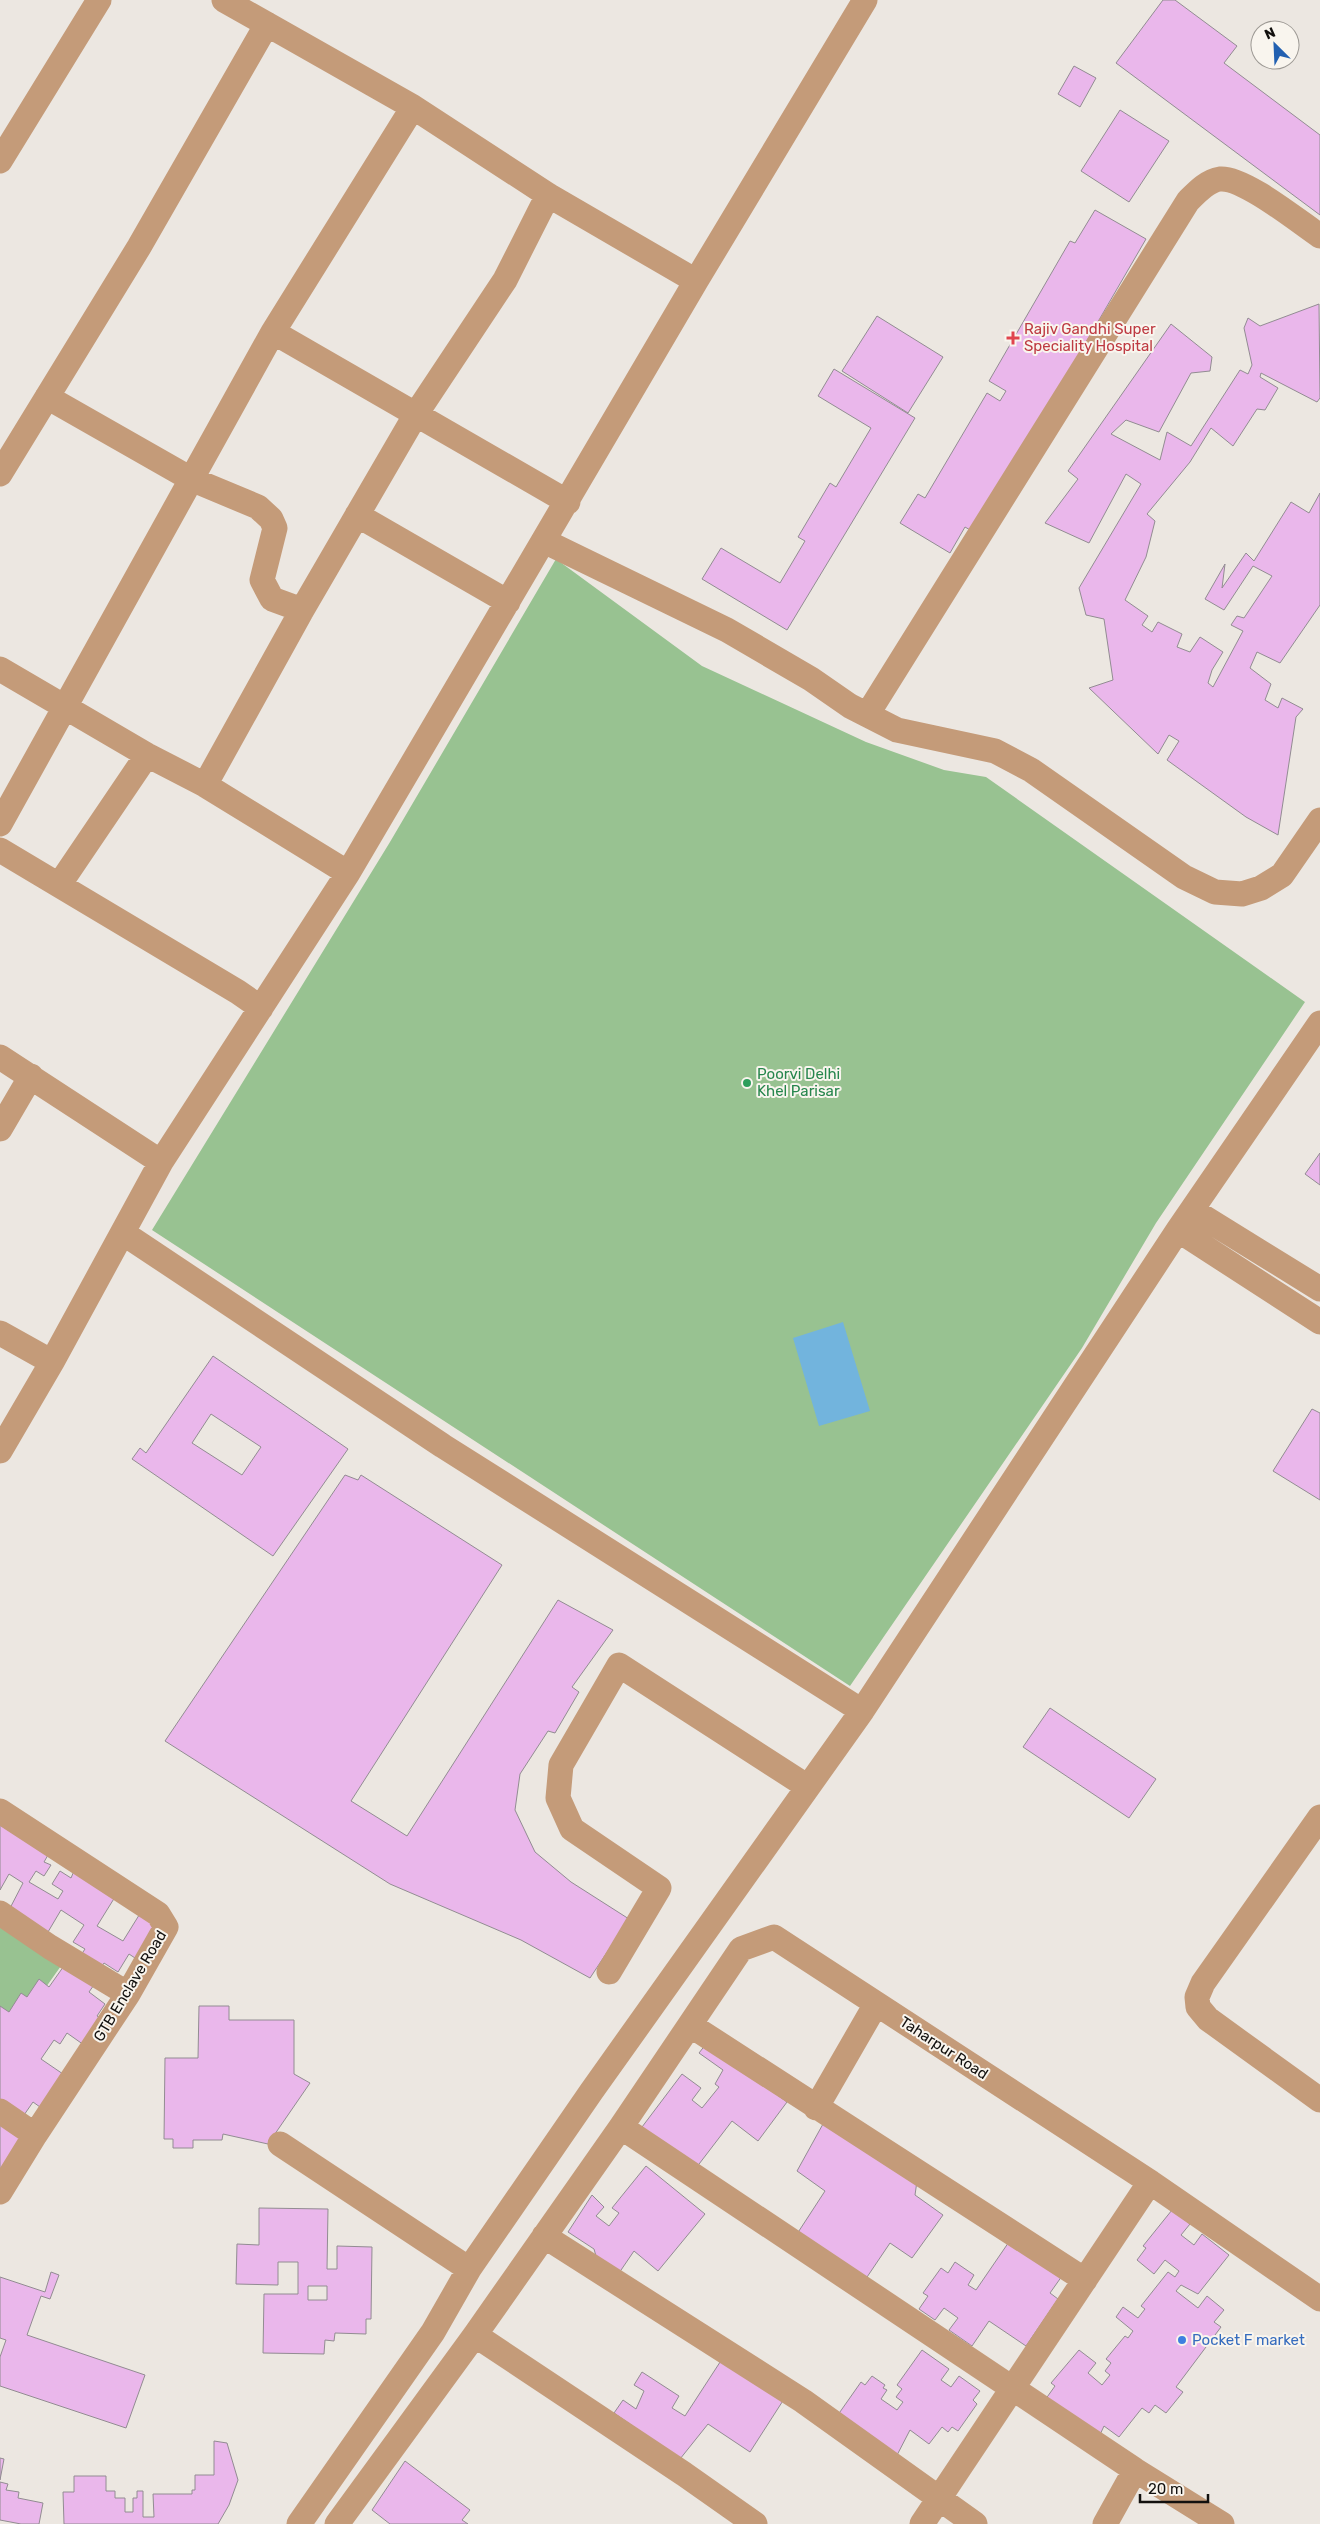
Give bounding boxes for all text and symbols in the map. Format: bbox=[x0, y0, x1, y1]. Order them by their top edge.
north arrow bbox=[1250, 20, 1300, 70]
text: N bbox=[1262, 24, 1278, 43]
place label: Rajiv Gandhi Super Speciality Hospital bbox=[1024, 320, 1156, 355]
marker: Rajiv Gandhi Super Speciality Hospital bbox=[1006, 331, 1020, 345]
place label: Poorvi Delhi Khel Parisar bbox=[757, 1065, 840, 1100]
marker: Poorvi Delhi Khel Parisar bbox=[741, 1077, 753, 1089]
street label: GTB Enclave Road bbox=[90, 1927, 170, 2045]
street label: Taharpur Road bbox=[897, 2013, 991, 2083]
place label: Pocket F market bbox=[1192, 2331, 1305, 2349]
marker: Pocket F market bbox=[1176, 2334, 1188, 2346]
scale bar bbox=[1140, 2472, 1208, 2504]
text: 20 m bbox=[1148, 2480, 1183, 2498]

